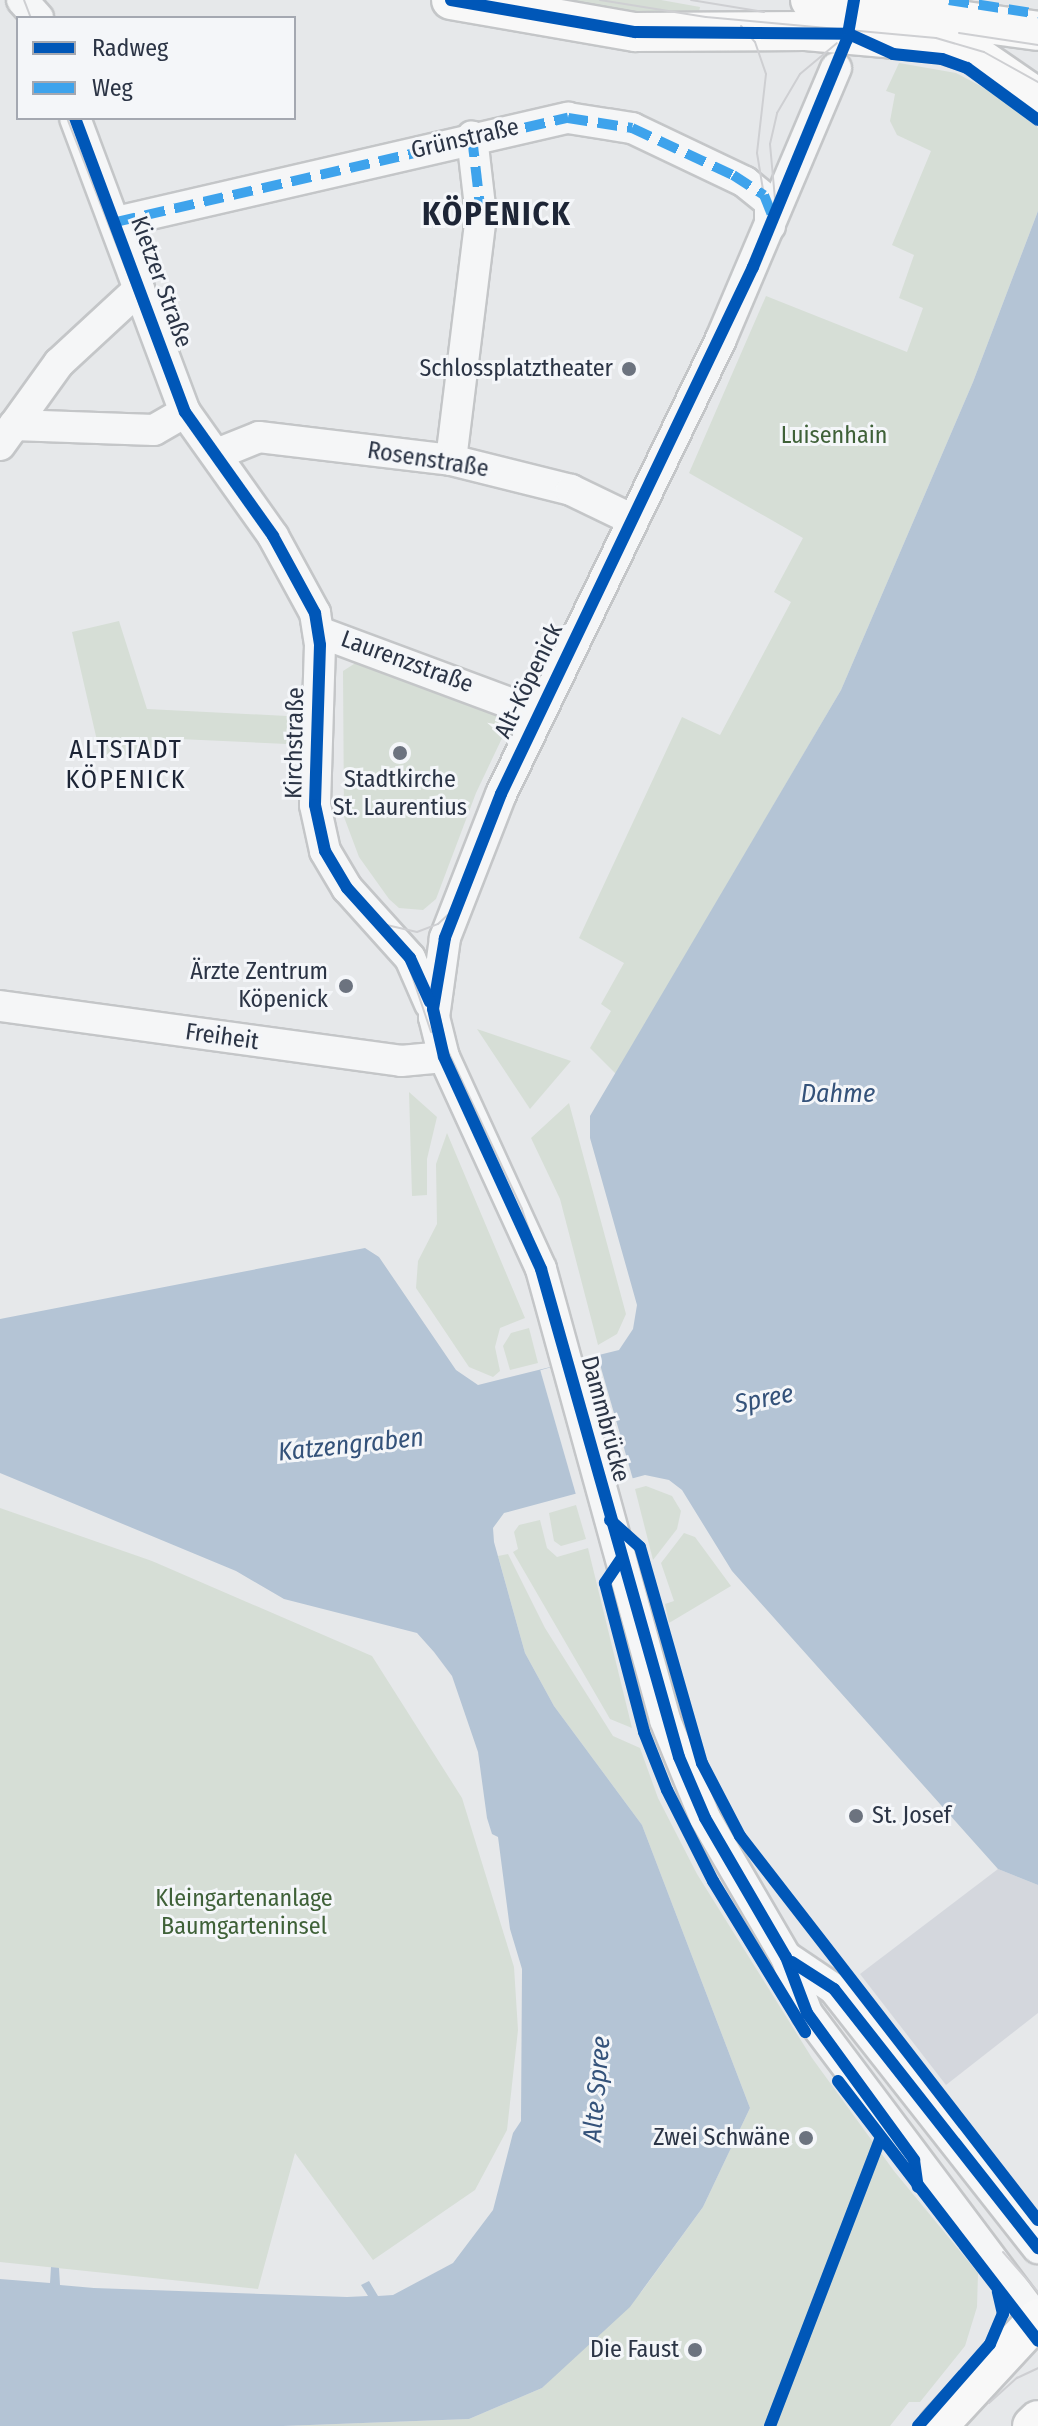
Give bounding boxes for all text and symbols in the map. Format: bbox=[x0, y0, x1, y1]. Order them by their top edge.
legend bbox=[16, 16, 296, 120]
text: Radweg bbox=[92, 34, 168, 62]
text: Weg bbox=[92, 74, 133, 102]
street label: Grünstraße bbox=[408, 113, 522, 165]
district label: KÖPENICK bbox=[422, 195, 572, 233]
street label: Kietzer Straße bbox=[124, 212, 198, 352]
place label: Schlossplatztheater bbox=[419, 355, 613, 383]
marker: Schlossplatztheater bbox=[620, 360, 638, 378]
park label: Luisenhain bbox=[781, 422, 887, 450]
street label: Rosenstraße bbox=[365, 436, 491, 484]
street label: Alt-Köpenick bbox=[489, 619, 569, 743]
street label: Laurenzstraße bbox=[337, 625, 477, 699]
street label: Kirchstraße bbox=[280, 687, 310, 799]
district label: ALTSTADT KÖPENICK bbox=[65, 734, 187, 796]
marker: Stadtkirche St. Laurentius bbox=[391, 744, 409, 762]
place label: Stadtkirche St. Laurentius bbox=[333, 766, 467, 822]
place label: Ärzte Zentrum Köpenick bbox=[190, 958, 328, 1014]
marker: Ärzte Zentrum Köpenick bbox=[335, 975, 357, 997]
street label: Freiheit bbox=[184, 1018, 260, 1056]
water label: Dahme bbox=[801, 1078, 875, 1110]
street label: Dammbrücke bbox=[574, 1353, 636, 1485]
water label: Spree bbox=[732, 1378, 796, 1420]
water label: Katzengraben bbox=[277, 1422, 425, 1468]
place label: St. Josef bbox=[872, 1802, 951, 1830]
marker: St. Josef bbox=[847, 1807, 865, 1825]
park label: Kleingartenanlage Baumgarteninsel bbox=[155, 1885, 333, 1941]
water label: Alte Spree bbox=[577, 2035, 617, 2143]
place label: Zwei Schwäne bbox=[653, 2124, 790, 2152]
marker: Zwei Schwäne bbox=[797, 2129, 815, 2147]
place label: Die Faust bbox=[590, 2336, 679, 2364]
marker: Die Faust bbox=[686, 2341, 704, 2359]

